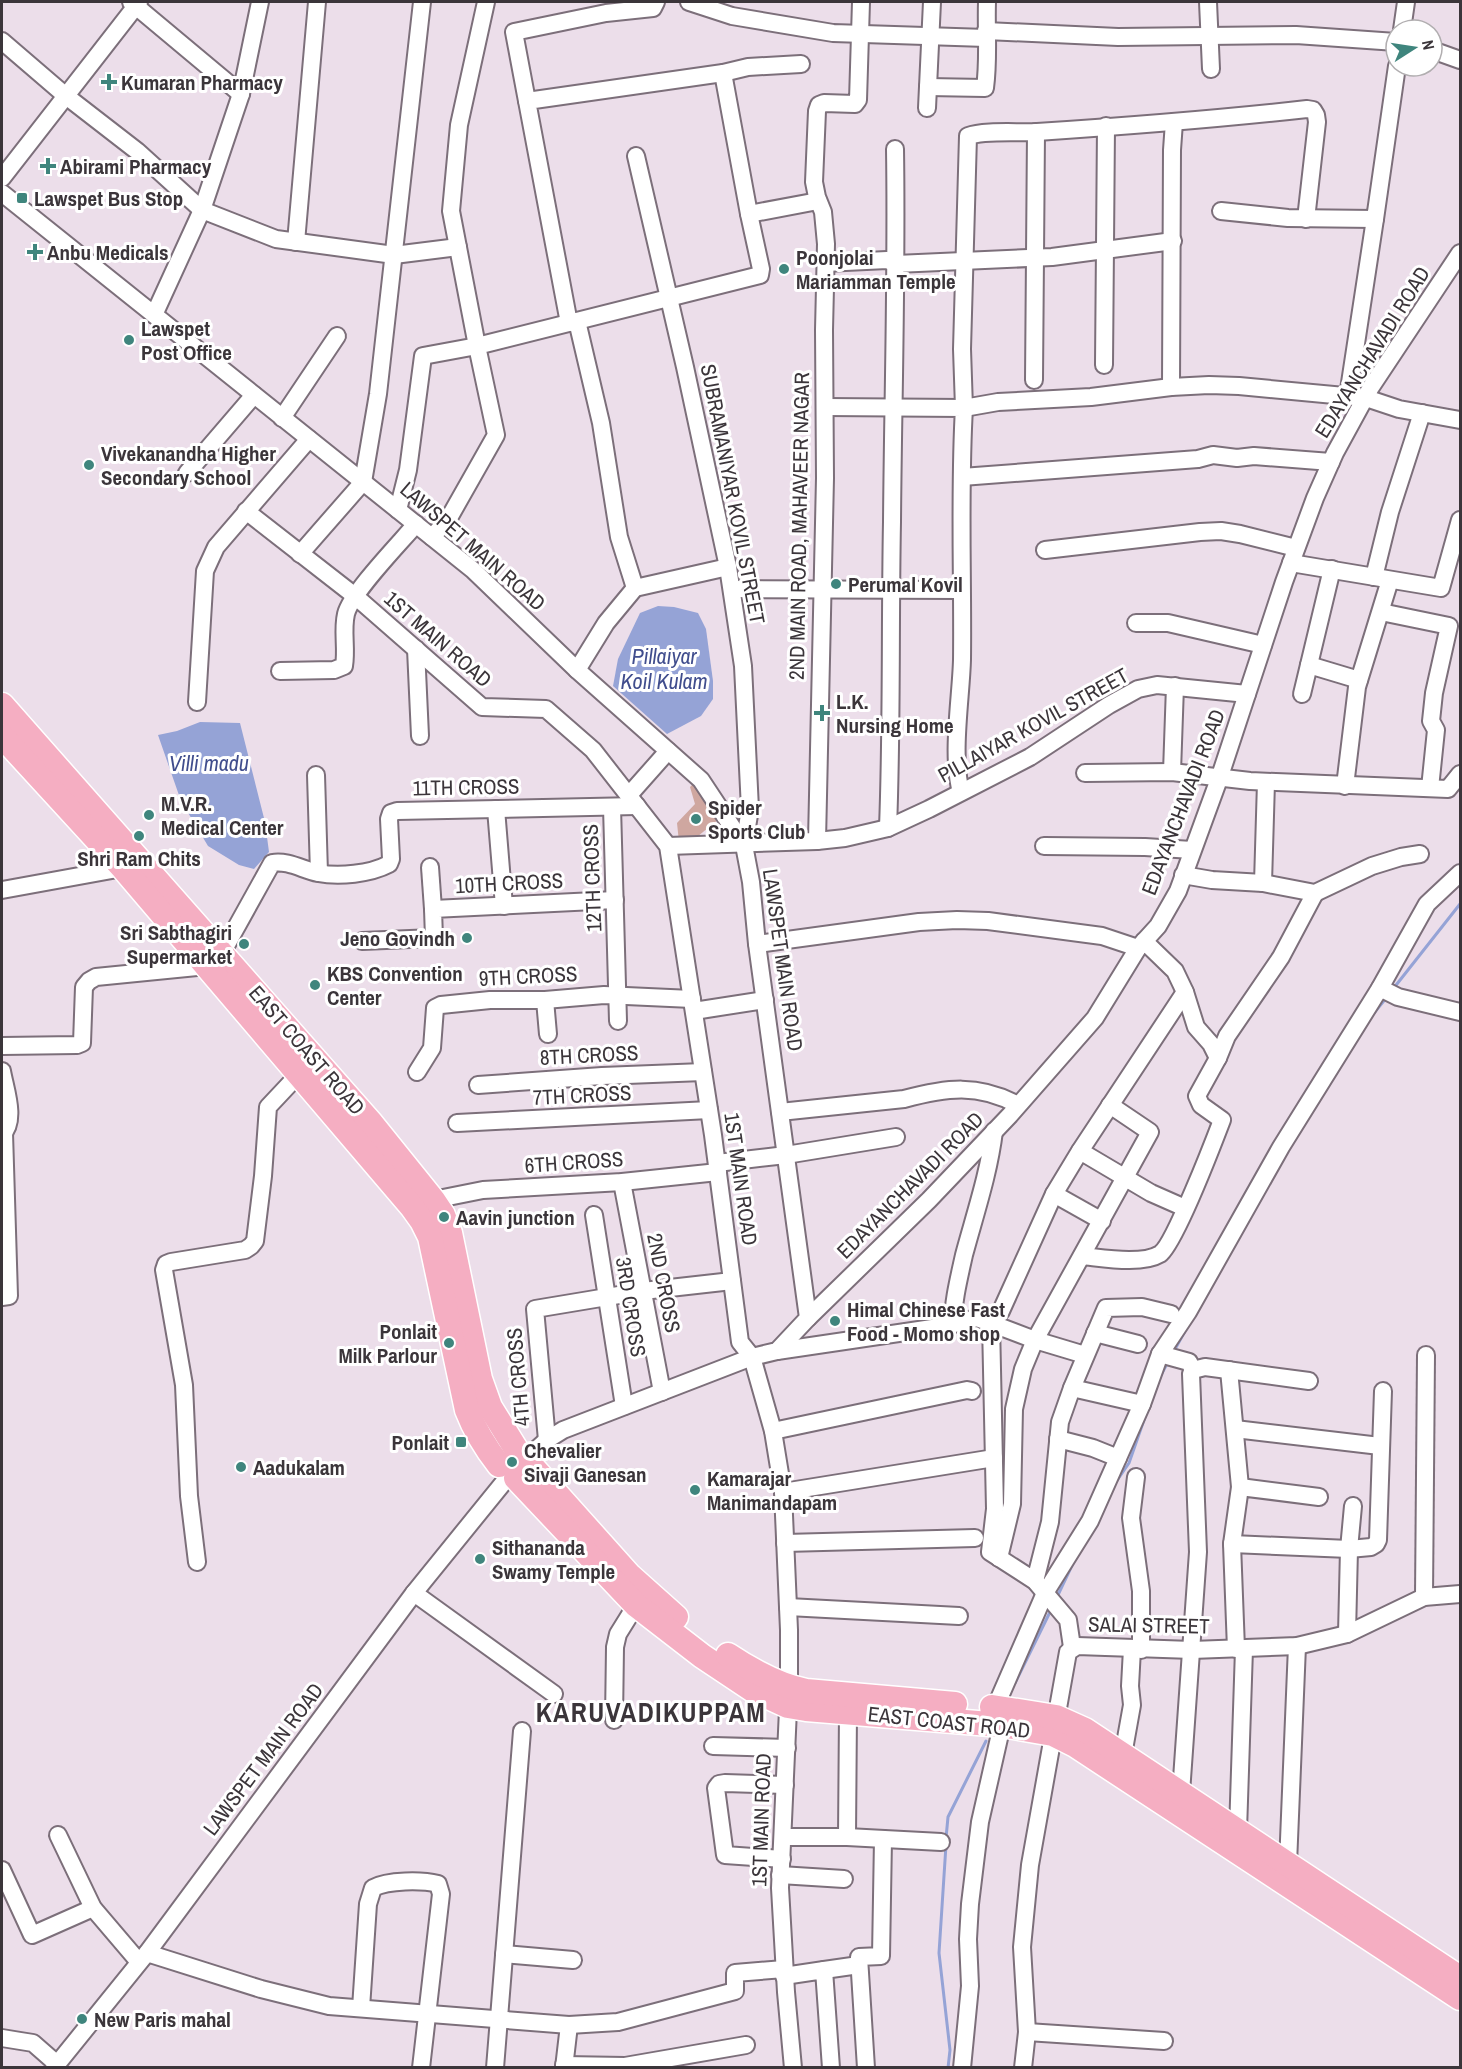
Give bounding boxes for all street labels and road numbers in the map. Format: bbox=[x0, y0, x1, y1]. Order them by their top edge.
street label: EDAYANCHAVADI ROAD bbox=[1308, 261, 1436, 443]
street label: SUBRAMANIYAR KOVIL STREET bbox=[694, 362, 773, 627]
street label: 2ND MAIN ROAD, MAHAVEER NAGAR bbox=[782, 372, 816, 680]
street label: LAWSPET MAIN ROAD bbox=[394, 475, 552, 617]
street label: 1ST MAIN ROAD bbox=[378, 584, 498, 694]
street label: PILLAIYAR KOVIL STREET bbox=[933, 660, 1134, 789]
street label: EDAYANCHAVADI ROAD bbox=[1134, 705, 1232, 899]
street label: 11TH CROSS bbox=[412, 772, 520, 802]
street label: 12TH CROSS bbox=[576, 823, 608, 933]
street label: 10TH CROSS bbox=[454, 866, 564, 900]
street label: LAWSPET MAIN ROAD bbox=[756, 867, 810, 1053]
street label: 9TH CROSS bbox=[478, 959, 578, 993]
street label: EAST COAST ROAD bbox=[243, 979, 371, 1121]
street label: 8TH CROSS bbox=[539, 1038, 639, 1072]
street label: 7TH CROSS bbox=[532, 1078, 632, 1112]
street label: EDAYANCHAVADI ROAD bbox=[830, 1105, 990, 1265]
street label: 1ST MAIN ROAD bbox=[717, 1111, 765, 1247]
street label: 6TH CROSS bbox=[524, 1144, 624, 1180]
street label: 2ND CROSS bbox=[640, 1231, 688, 1335]
street label: 3RD CROSS bbox=[609, 1255, 653, 1359]
street label: 4TH CROSS bbox=[499, 1327, 537, 1427]
street label: SALAI STREET bbox=[1088, 1609, 1210, 1641]
street label: LAWSPET MAIN ROAD bbox=[196, 1677, 330, 1841]
street label: EAST COAST ROAD bbox=[866, 1699, 1032, 1745]
street label: 1ST MAIN ROAD bbox=[744, 1753, 778, 1887]

